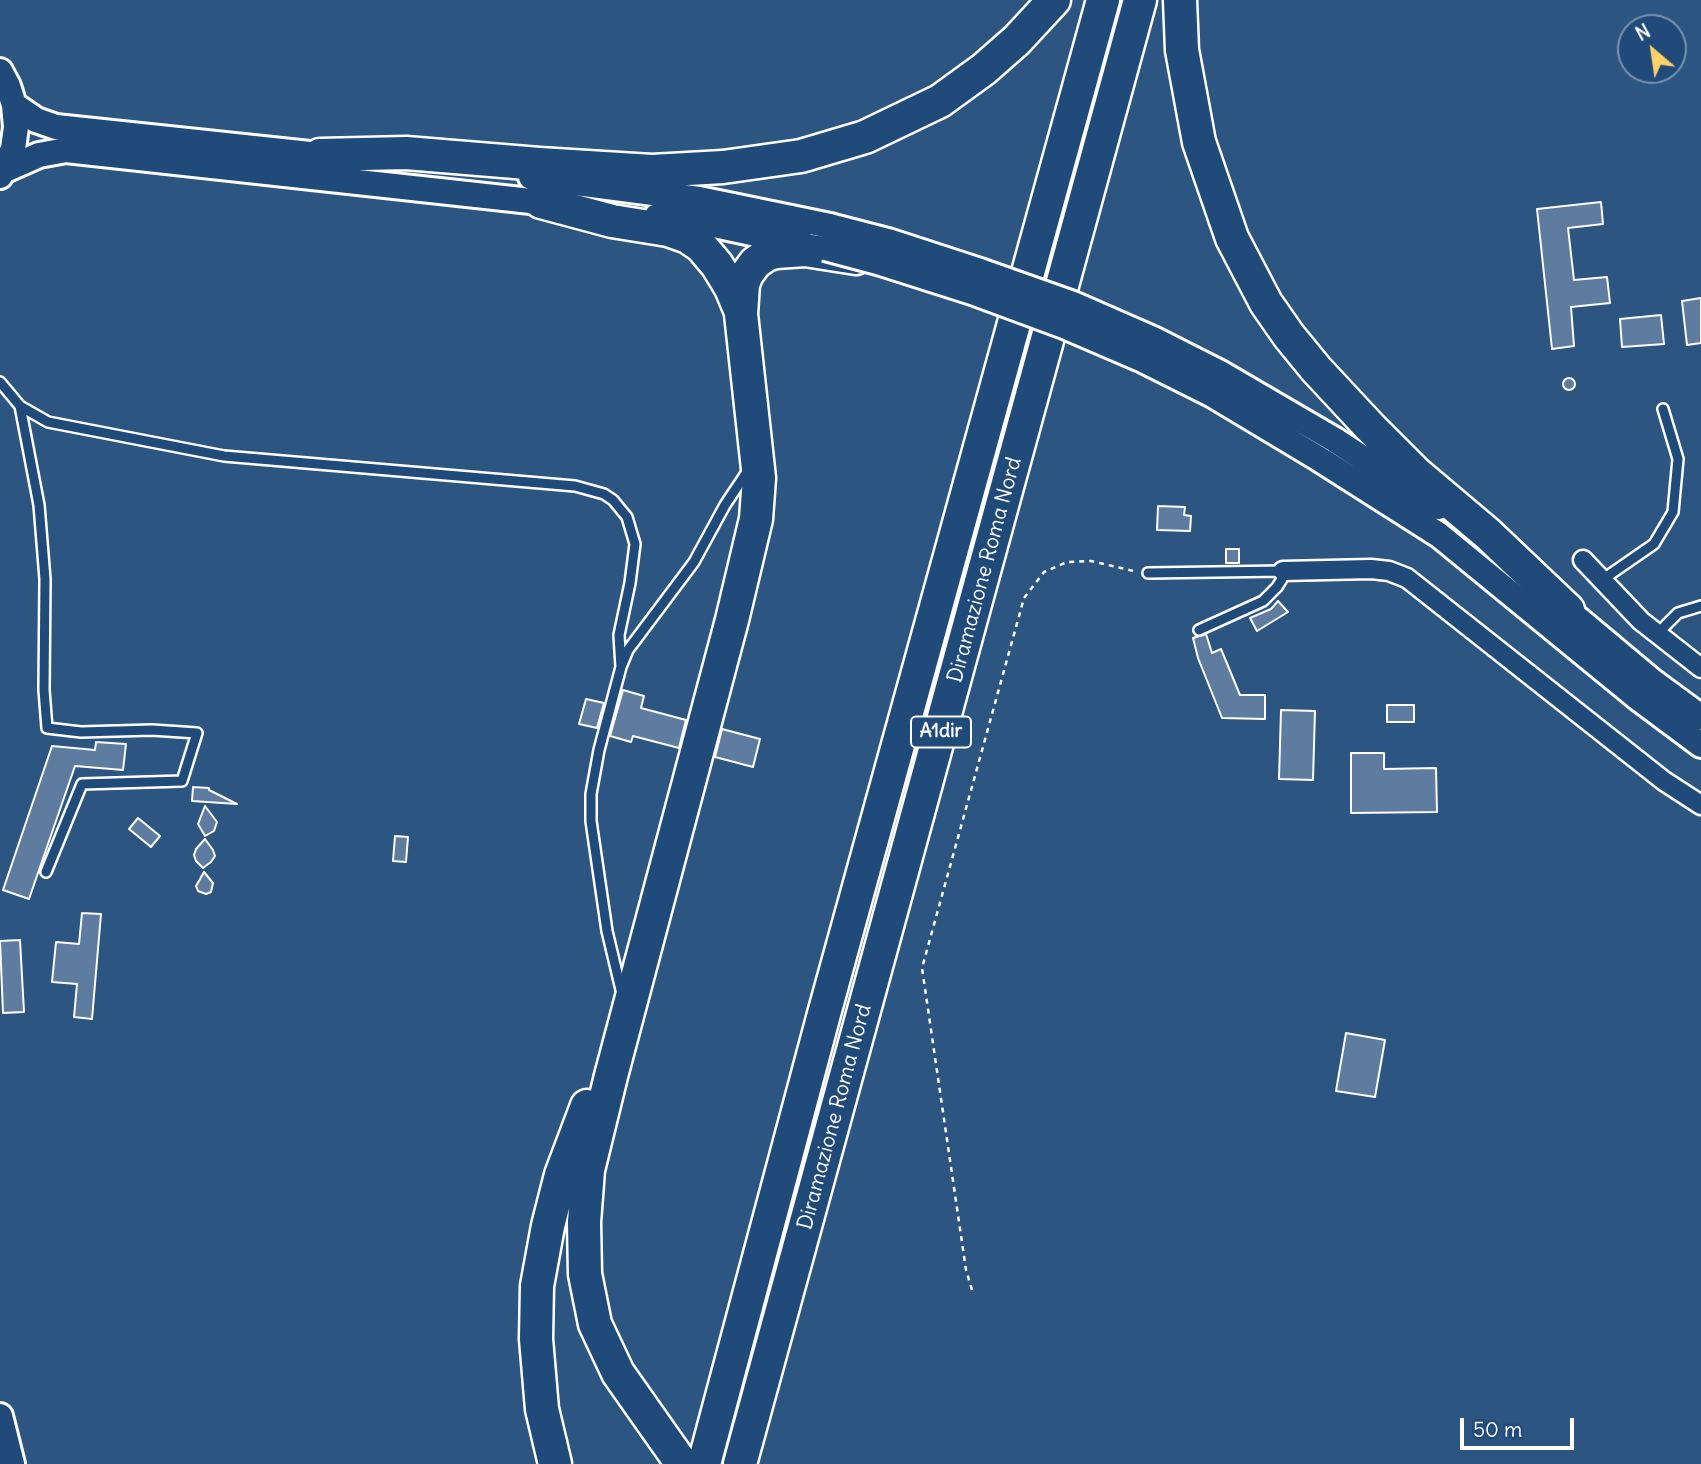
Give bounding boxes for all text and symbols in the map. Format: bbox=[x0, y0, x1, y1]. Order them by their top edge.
north arrow bbox=[1617, 14, 1687, 84]
text: N bbox=[1631, 19, 1654, 46]
street label: Diramazione Roma Nord bbox=[943, 454, 1027, 686]
road number: A1dir bbox=[911, 716, 971, 748]
street label: Diramazione Roma Nord bbox=[793, 1001, 877, 1233]
scale bar bbox=[1463, 1404, 1577, 1448]
text: 50 m bbox=[1473, 1416, 1522, 1443]

